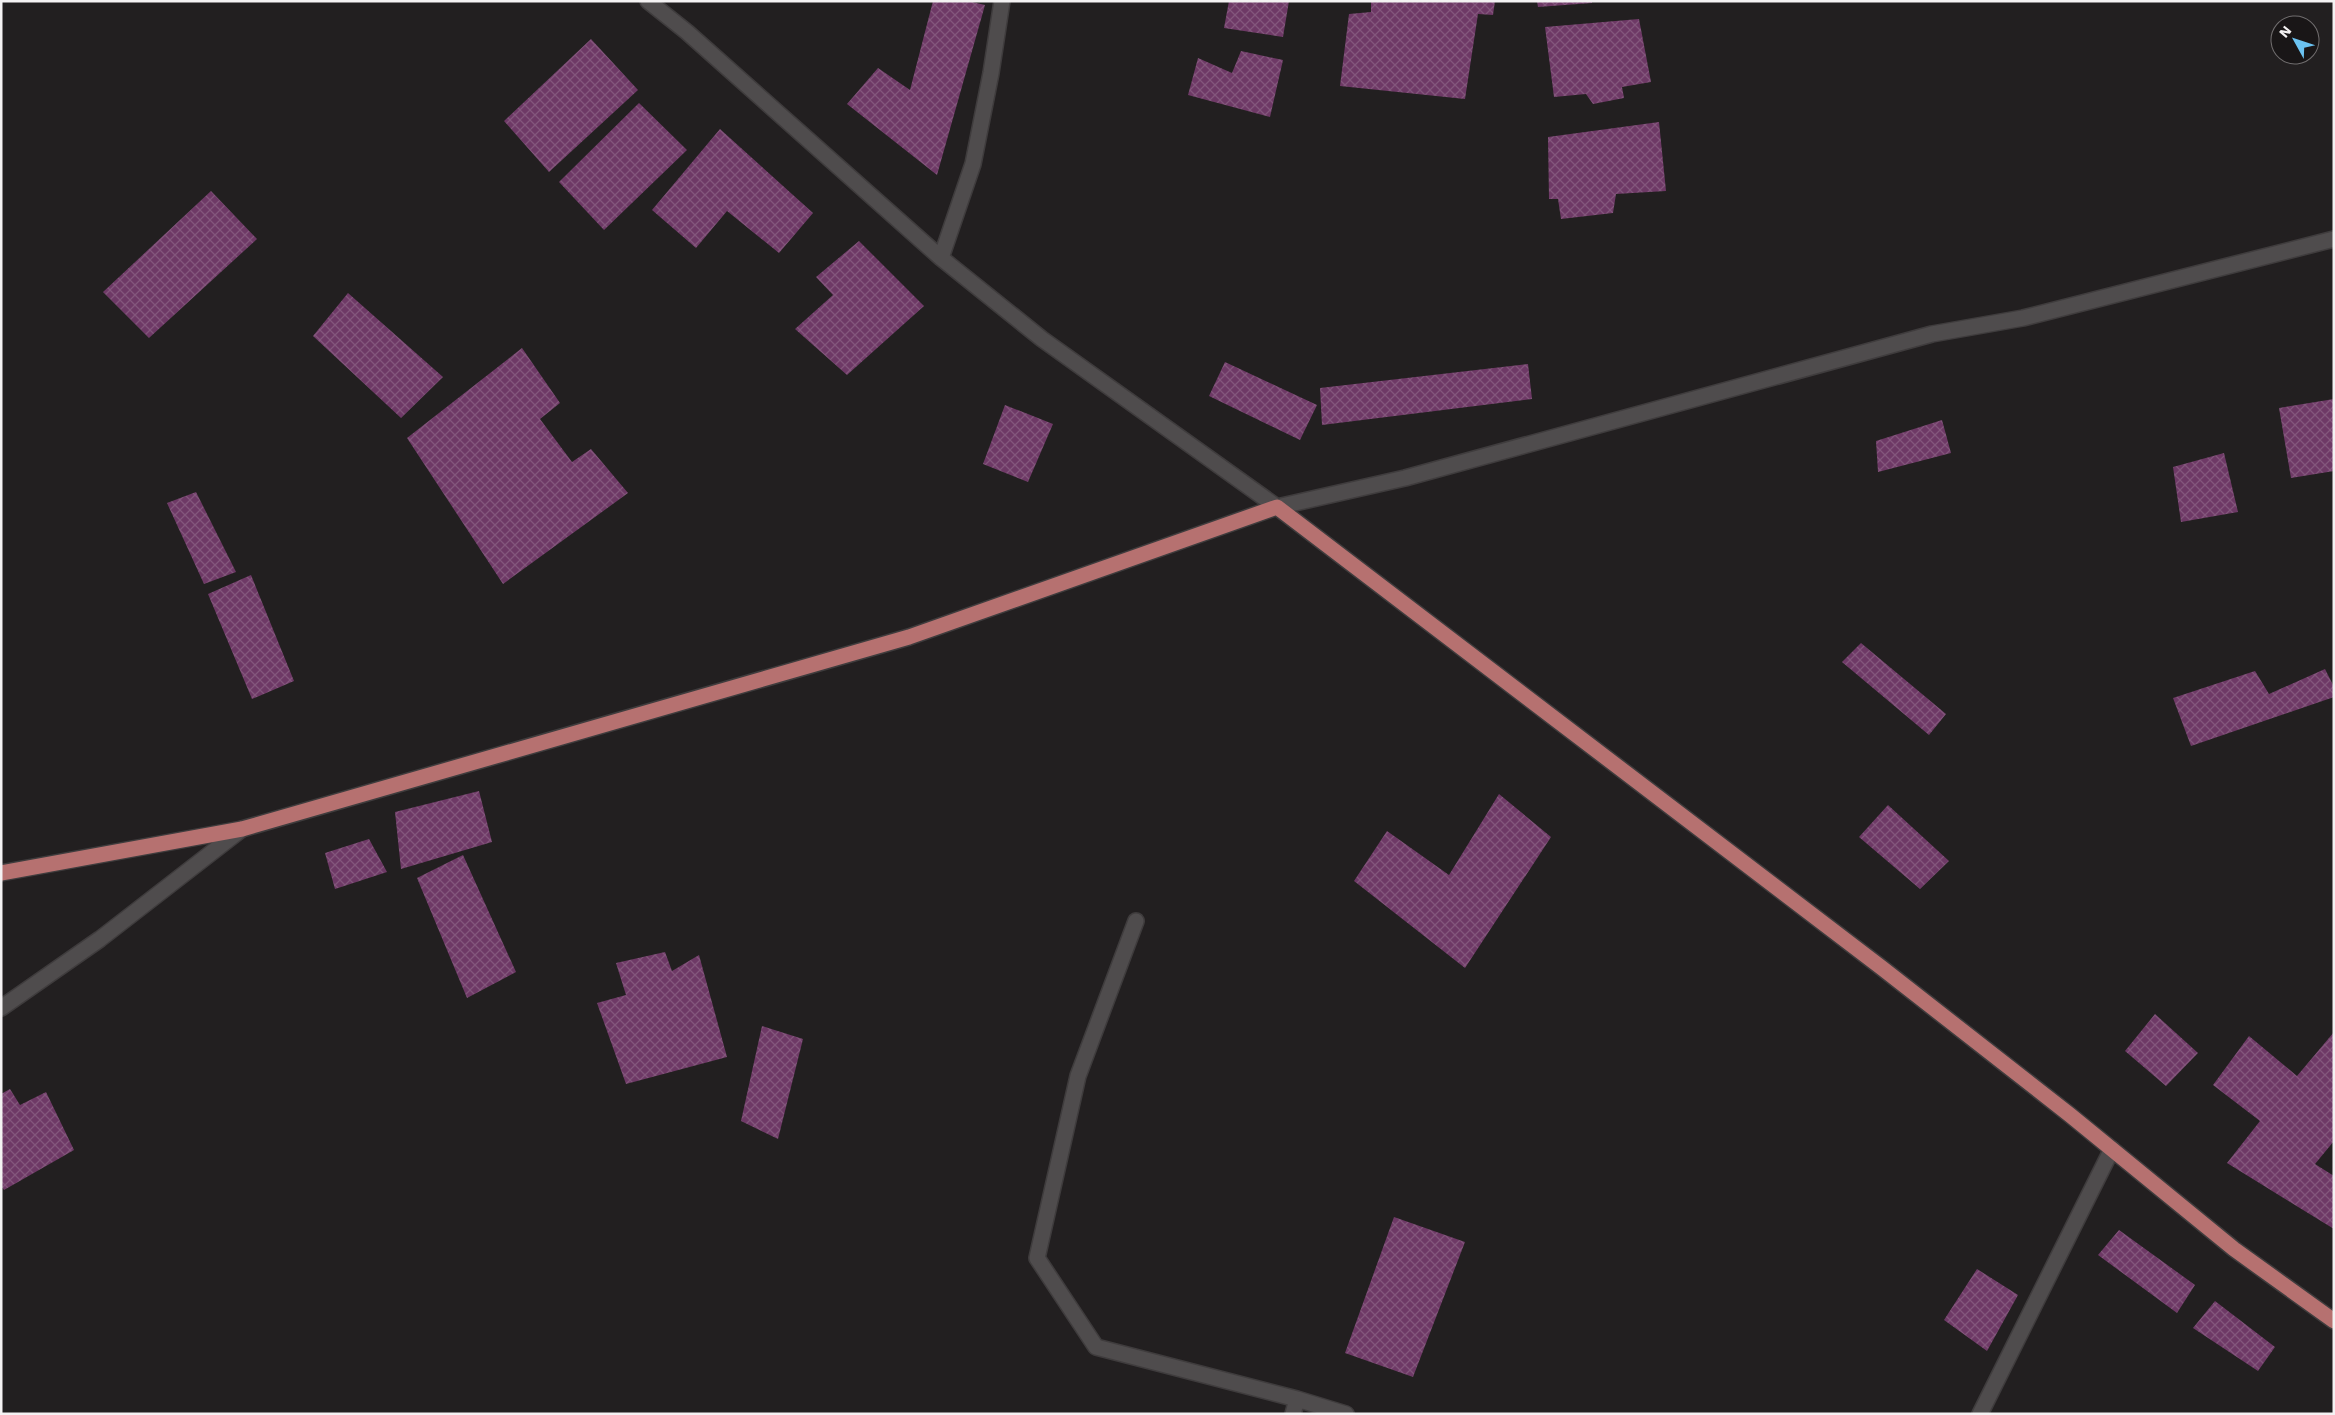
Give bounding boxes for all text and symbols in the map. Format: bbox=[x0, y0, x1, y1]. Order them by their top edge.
north arrow bbox=[2270, 15, 2320, 65]
text: N bbox=[2276, 23, 2295, 41]

